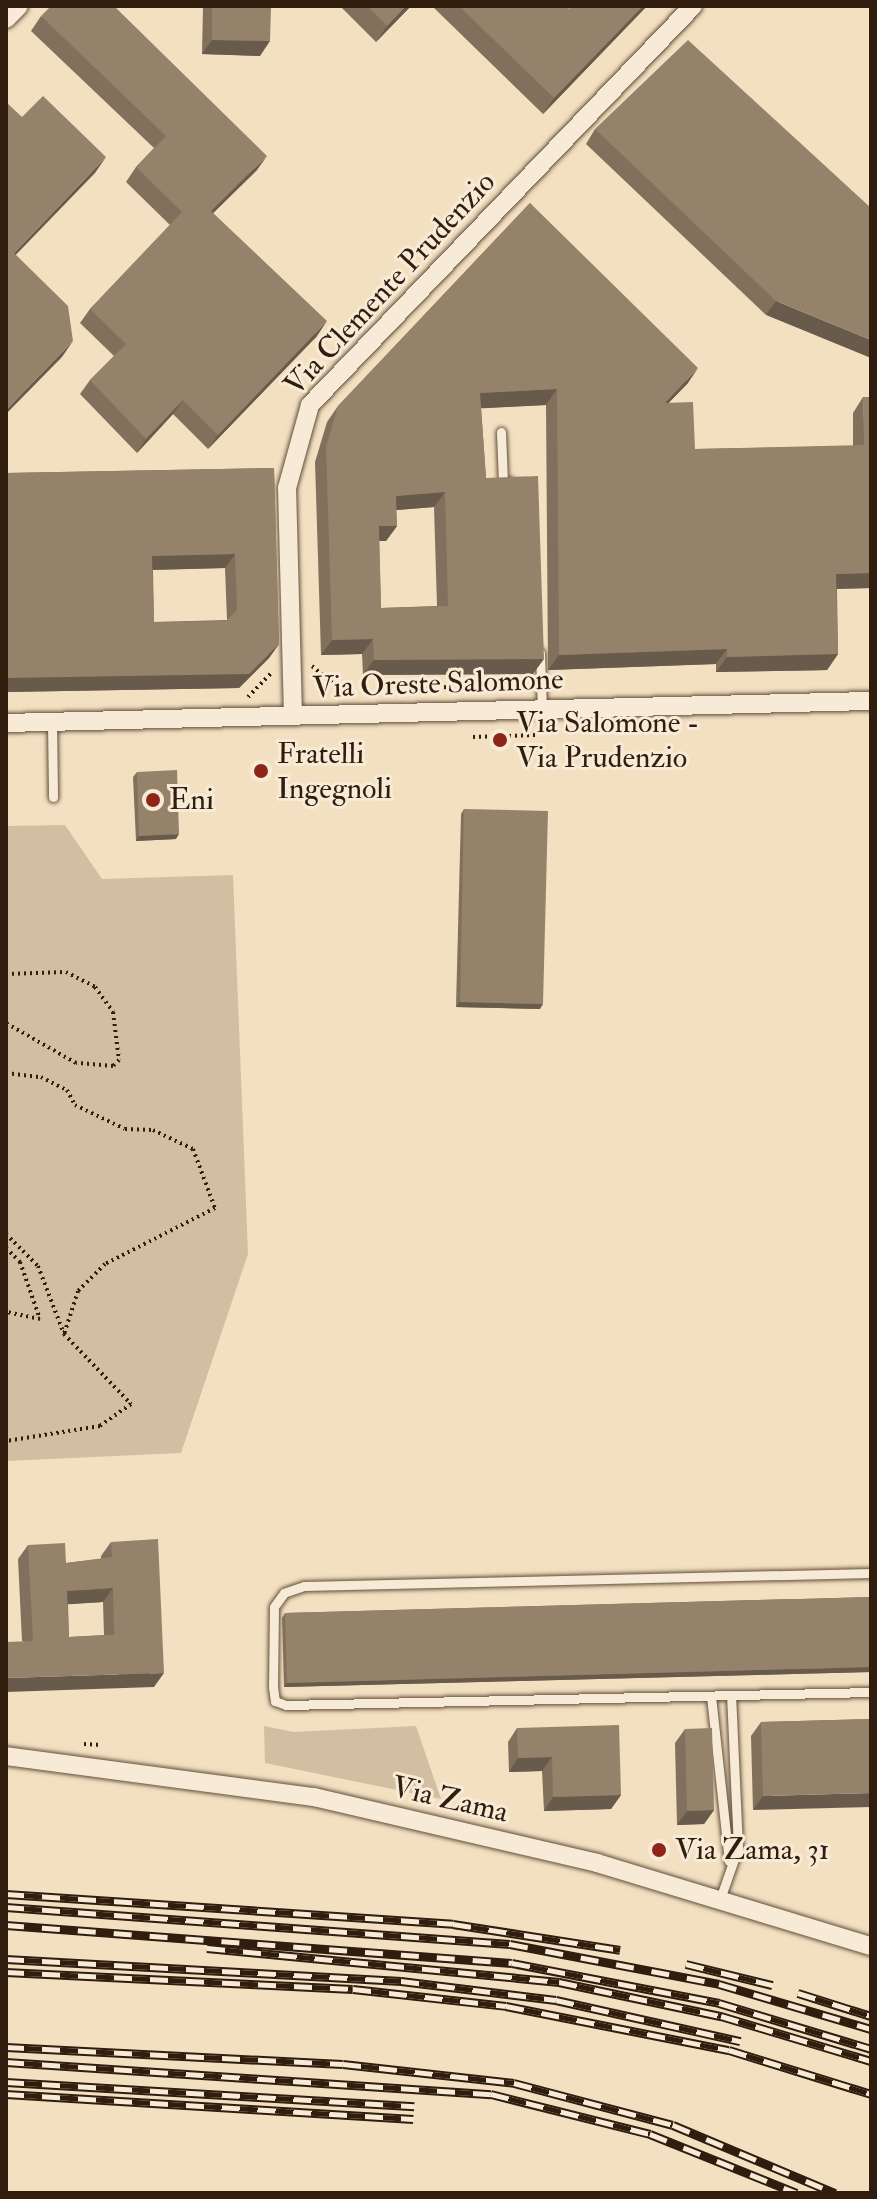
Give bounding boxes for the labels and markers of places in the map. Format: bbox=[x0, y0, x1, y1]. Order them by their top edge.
place label: Via Salomone - Via Prudenzio bbox=[516, 705, 699, 776]
marker: Via Salomone - Via Prudenzio bbox=[491, 731, 509, 749]
place label: Fratelli Ingegnoli bbox=[277, 736, 392, 806]
marker: Fratelli Ingegnoli bbox=[252, 762, 270, 780]
place label: Eni bbox=[169, 782, 214, 818]
marker: Eni bbox=[144, 791, 162, 809]
place label: Via Zama, 31 bbox=[675, 1832, 829, 1868]
marker: Via Zama, 31 bbox=[650, 1841, 668, 1859]

